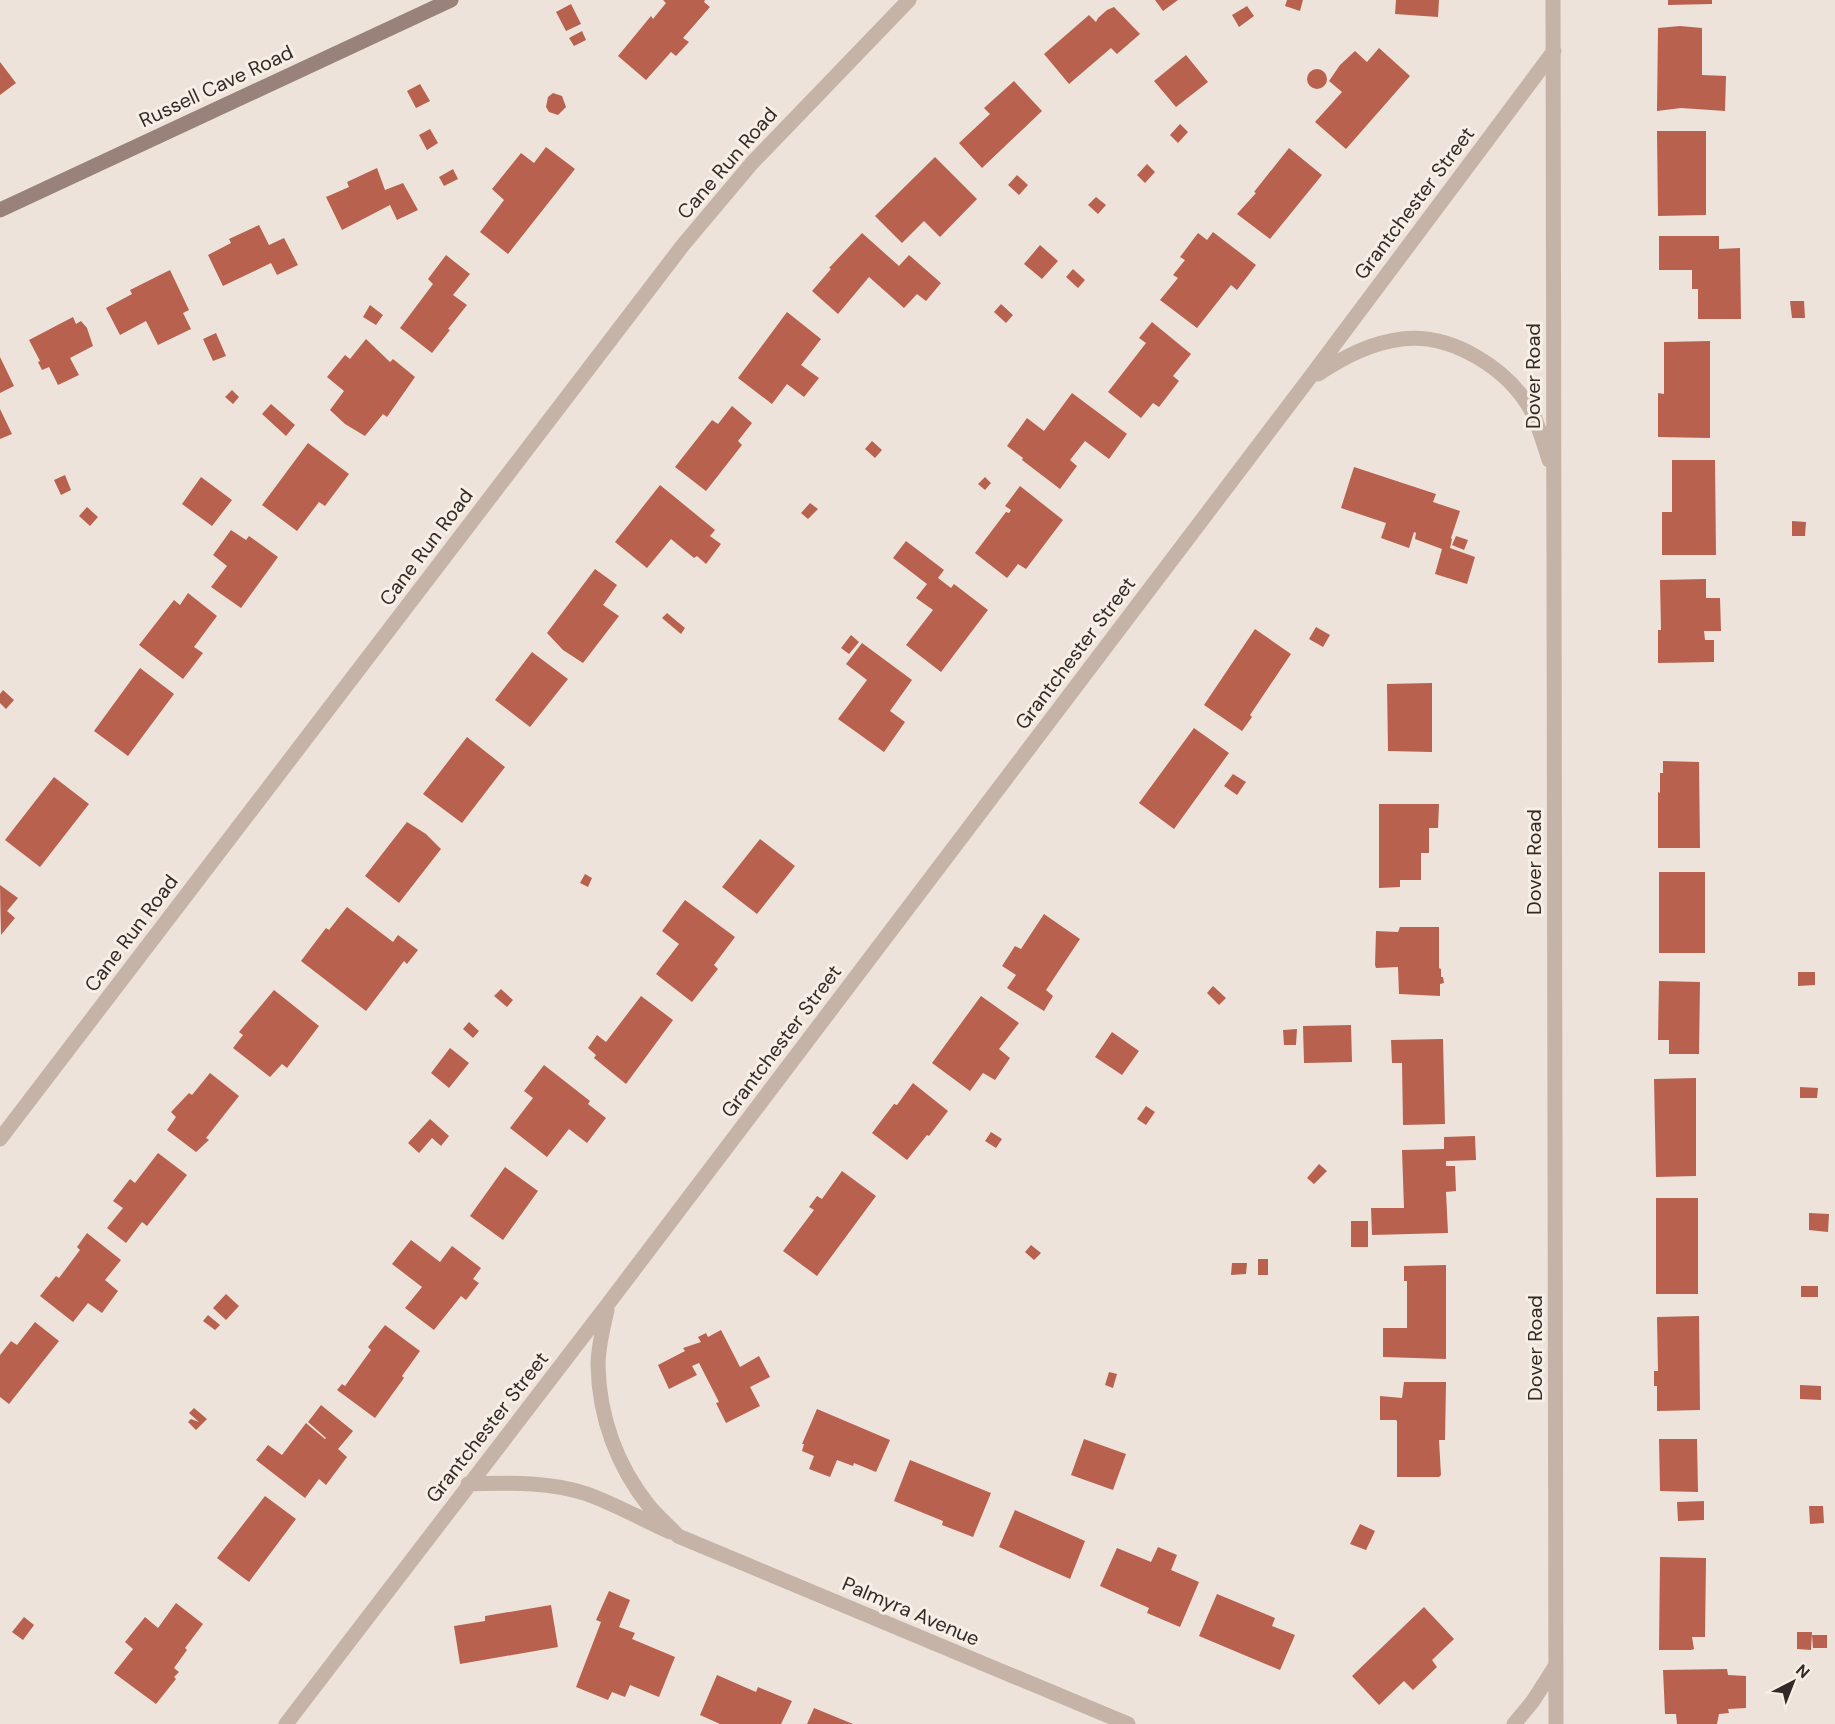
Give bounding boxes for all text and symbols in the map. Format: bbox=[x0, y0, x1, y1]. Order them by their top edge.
street label: Russell Cave Road bbox=[135, 39, 297, 133]
street label: Cane Run Road bbox=[671, 102, 783, 224]
street label: Grantchester Street bbox=[1348, 121, 1480, 285]
street label: Dover Road bbox=[1520, 323, 1546, 429]
street label: Cane Run Road bbox=[373, 483, 479, 611]
street label: Grantchester Street bbox=[1009, 571, 1141, 735]
street label: Dover Road bbox=[1521, 809, 1547, 915]
street label: Cane Run Road bbox=[78, 869, 184, 997]
street label: Grantchester Street bbox=[715, 959, 847, 1123]
street label: Dover Road bbox=[1522, 1295, 1548, 1401]
street label: Grantchester Street bbox=[420, 1346, 554, 1508]
street label: Palmyra Avenue bbox=[838, 1570, 984, 1652]
north arrow bbox=[1763, 1652, 1823, 1712]
text: N bbox=[1791, 1660, 1814, 1683]

